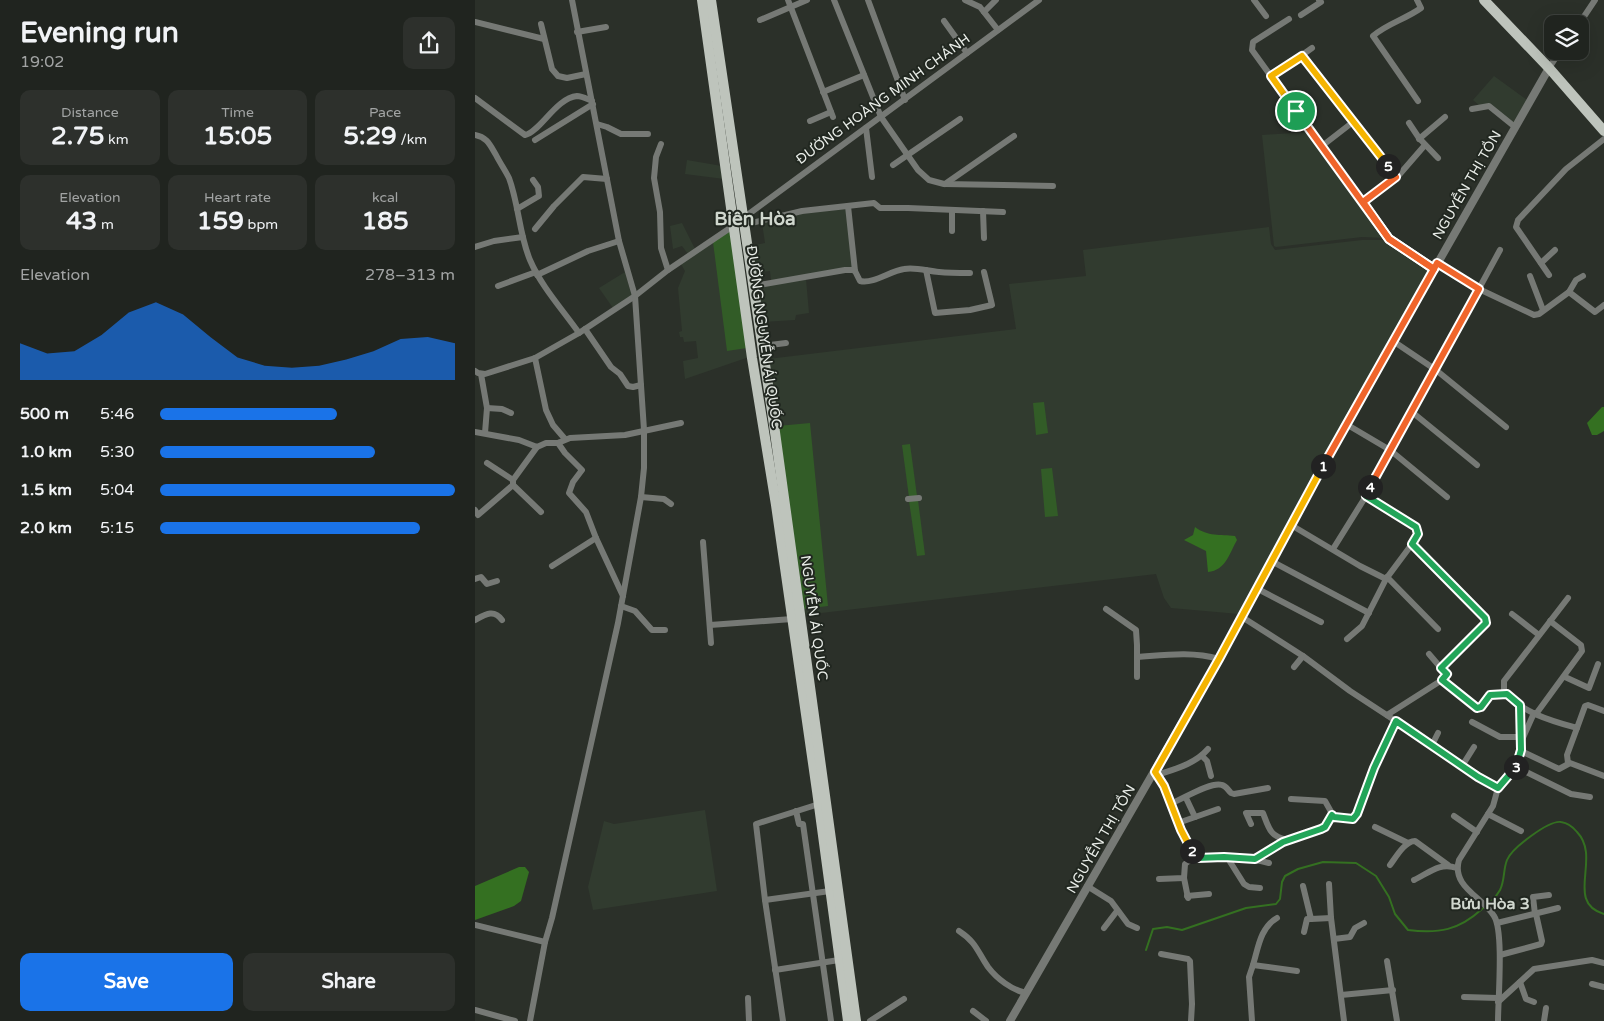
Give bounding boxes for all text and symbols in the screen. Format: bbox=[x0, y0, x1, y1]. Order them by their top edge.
map controls bbox=[1544, 15, 1589, 60]
button: layers bbox=[1544, 15, 1589, 60]
text: Evening run bbox=[20, 16, 179, 50]
button: share bbox=[403, 17, 455, 69]
street label: ĐƯỜNG HOÀNG MINH CHÁNH bbox=[793, 30, 973, 168]
text: 19:02 bbox=[20, 52, 64, 72]
pin bbox=[1275, 90, 1317, 132]
icon: arrive bbox=[1282, 97, 1310, 125]
text: Distance bbox=[61, 104, 119, 121]
text: Time bbox=[221, 104, 254, 121]
text: Pace bbox=[369, 104, 401, 121]
text: 2.75 bbox=[51, 121, 104, 151]
text: 15:05 bbox=[203, 121, 272, 151]
text: 5:29 bbox=[343, 121, 397, 151]
street label: NGUYỄN THỊ TỒN bbox=[1429, 128, 1505, 242]
text: km bbox=[104, 131, 129, 148]
text: /km bbox=[397, 131, 427, 148]
pin: 5 bbox=[1375, 154, 1401, 178]
text: 5 bbox=[1384, 158, 1393, 175]
text: Elevation bbox=[59, 189, 120, 206]
text: Heart rate bbox=[204, 189, 271, 206]
text: kcal bbox=[372, 189, 398, 206]
text: 43 bbox=[66, 206, 97, 236]
text: 159 bbox=[197, 206, 244, 236]
text: 185 bbox=[362, 206, 409, 236]
district label: Biên Hòa bbox=[714, 208, 796, 230]
text: m bbox=[97, 216, 114, 233]
text: bpm bbox=[244, 216, 278, 233]
street label: ĐƯỜNG NGUYỄN ÁI QUỐC bbox=[743, 244, 785, 430]
text: Elevation bbox=[20, 265, 90, 285]
text: 278–313 m bbox=[365, 265, 455, 285]
text: 500 m bbox=[20, 404, 69, 424]
text: 5:46 bbox=[100, 404, 134, 424]
text: 1.0 km bbox=[20, 442, 72, 462]
text: 5:30 bbox=[100, 442, 134, 462]
pin: 1 bbox=[1311, 454, 1335, 478]
text: 1 bbox=[1319, 458, 1328, 475]
pin: 4 bbox=[1357, 474, 1383, 500]
text: 4 bbox=[1366, 479, 1375, 496]
text: 1.5 km bbox=[20, 480, 72, 500]
text: 5:04 bbox=[100, 480, 134, 500]
text: 2.0 km bbox=[20, 518, 72, 538]
text: 5:15 bbox=[100, 518, 134, 538]
street label: NGUYỄN ÁI QUỐC bbox=[797, 554, 831, 682]
pin: 3 bbox=[1503, 754, 1529, 780]
text: 3 bbox=[1512, 759, 1521, 776]
street label: NGUYỄN THỊ TỒN bbox=[1063, 782, 1139, 896]
pin: 2 bbox=[1179, 838, 1205, 864]
text: 2 bbox=[1188, 843, 1197, 860]
district label: Bửu Hòa 3 bbox=[1450, 894, 1530, 914]
button: Save bbox=[20, 953, 233, 1011]
button: Share bbox=[243, 953, 455, 1011]

